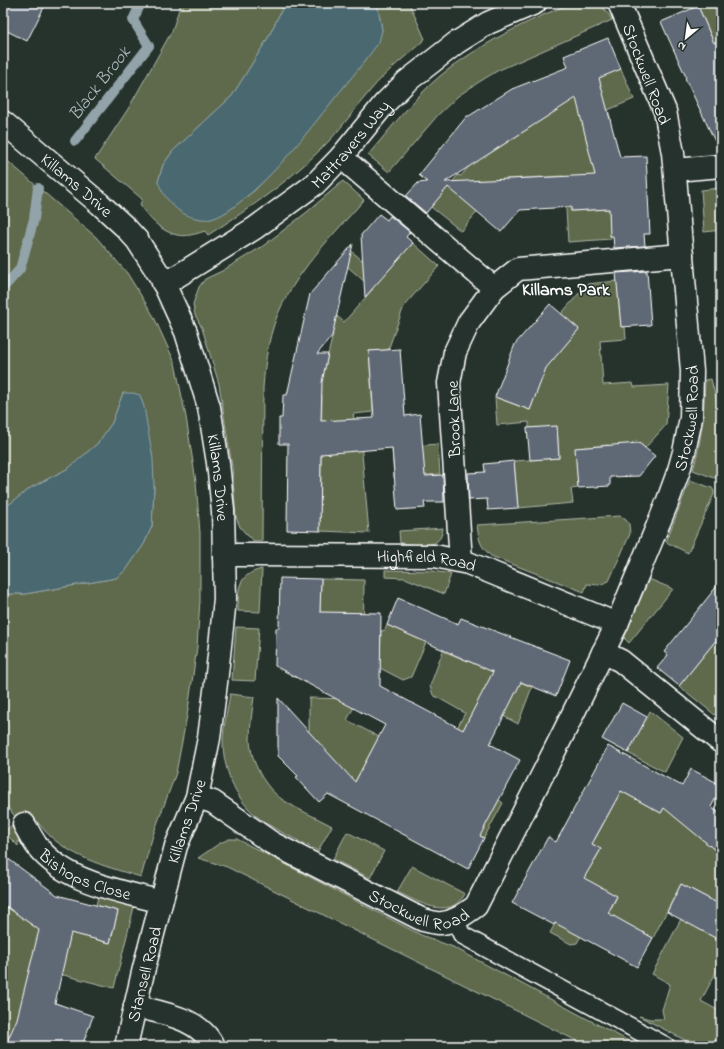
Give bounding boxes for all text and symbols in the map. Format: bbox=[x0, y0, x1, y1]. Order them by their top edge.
north arrow bbox=[666, 18, 706, 58]
street label: Stockwell Road bbox=[615, 20, 676, 129]
text: N bbox=[675, 37, 689, 55]
water label: Black Brook bbox=[63, 41, 139, 127]
street label: Mattravers Way bbox=[306, 95, 397, 195]
street label: Killams Drive bbox=[34, 148, 118, 224]
district label: Killams Park bbox=[522, 278, 611, 304]
street label: Stockwell Road bbox=[668, 364, 706, 474]
street label: Brook Lane bbox=[441, 380, 468, 459]
street label: Killams Drive bbox=[200, 432, 234, 522]
street label: Highfield Road bbox=[377, 545, 480, 579]
street label: Killams Drive bbox=[161, 776, 214, 867]
street label: Bishops Close bbox=[32, 843, 134, 908]
street label: Stockwell Road bbox=[364, 883, 475, 938]
street label: Stansell Road bbox=[122, 924, 169, 1025]

